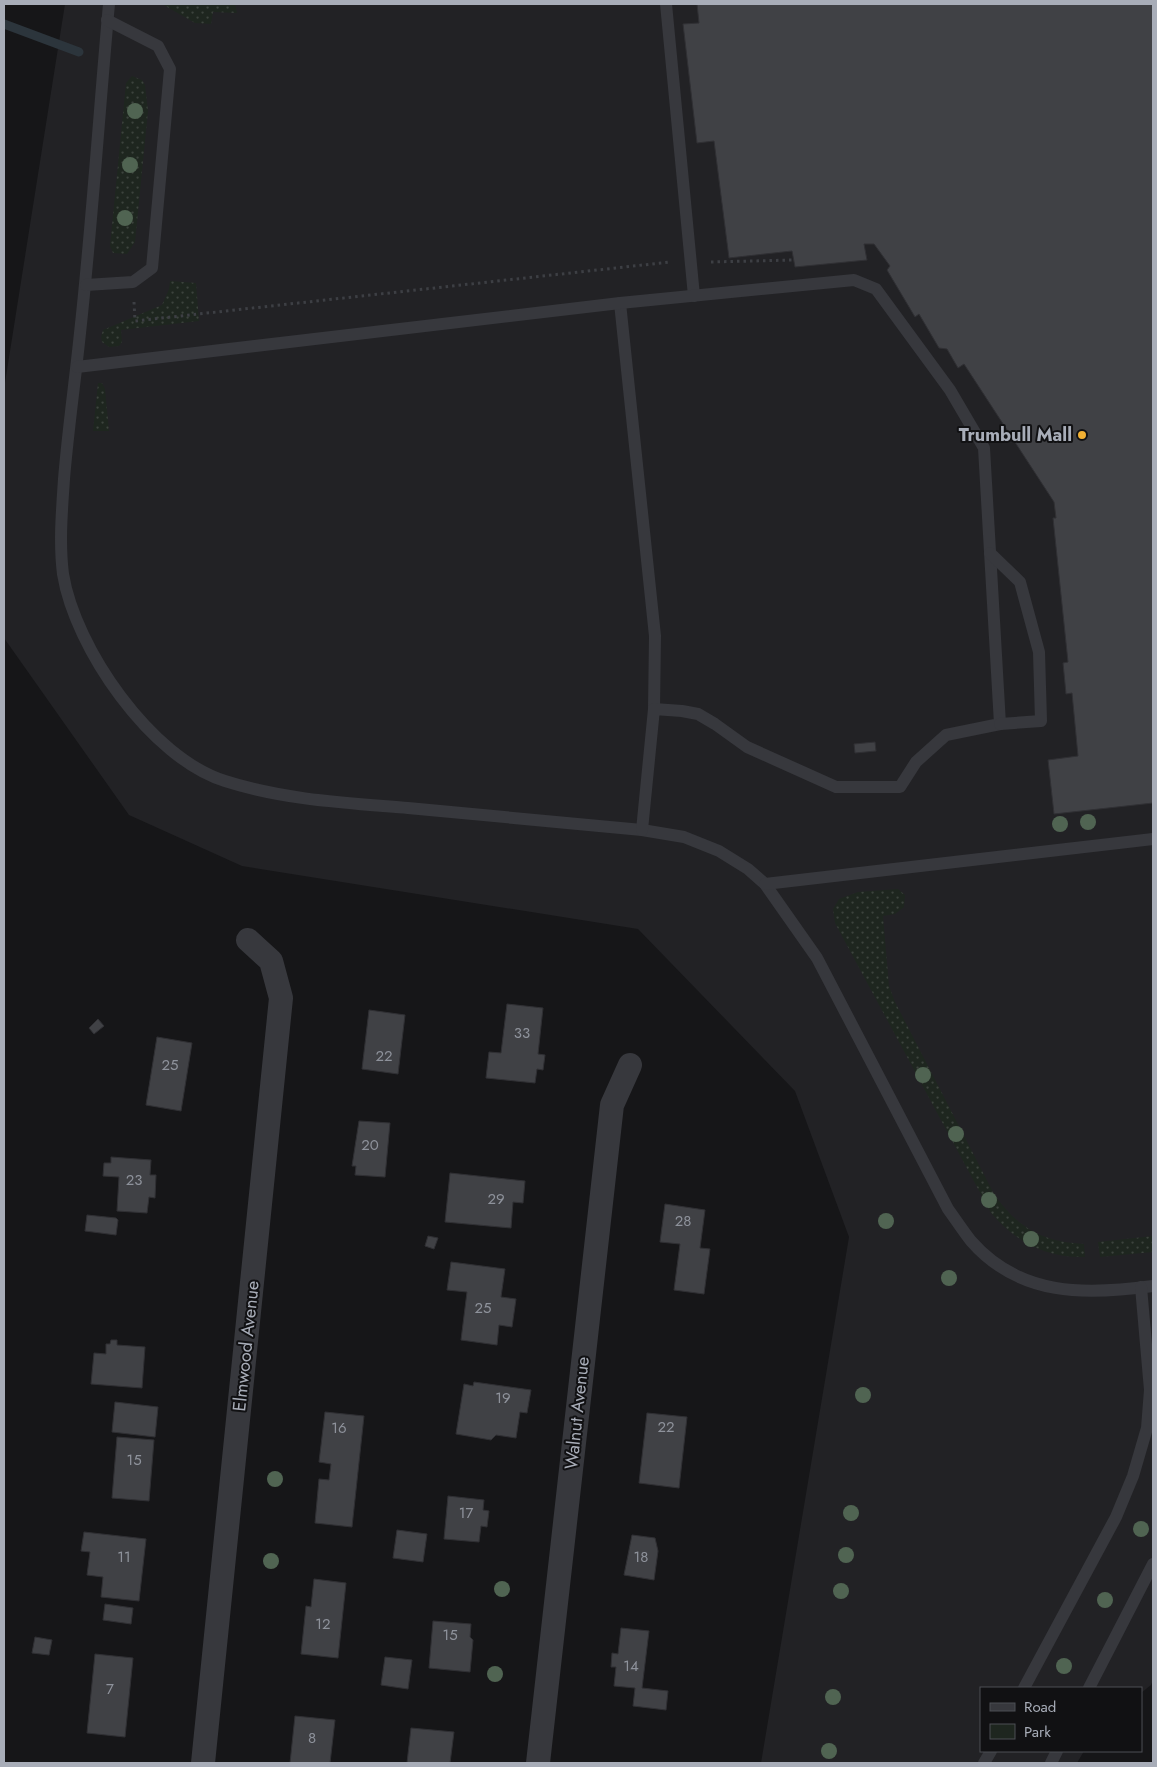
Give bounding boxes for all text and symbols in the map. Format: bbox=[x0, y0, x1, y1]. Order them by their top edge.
place label: Trumbull Mall bbox=[959, 422, 1072, 448]
marker: Trumbull Mall bbox=[1076, 429, 1088, 441]
house number: 33 bbox=[514, 1022, 530, 1044]
house number: 22 bbox=[375, 1045, 393, 1067]
house number: 25 bbox=[162, 1054, 179, 1076]
house number: 20 bbox=[361, 1134, 379, 1156]
house number: 23 bbox=[126, 1169, 142, 1191]
house number: 29 bbox=[487, 1188, 505, 1210]
house number: 28 bbox=[675, 1210, 691, 1232]
street label: Elmwood Avenue bbox=[226, 1279, 266, 1413]
house number: 25 bbox=[475, 1297, 492, 1319]
street label: Walnut Avenue bbox=[558, 1355, 596, 1471]
house number: 19 bbox=[495, 1387, 511, 1409]
house number: 22 bbox=[657, 1416, 675, 1438]
house number: 16 bbox=[331, 1417, 347, 1439]
house number: 15 bbox=[126, 1449, 142, 1471]
house number: 17 bbox=[459, 1502, 473, 1524]
house number: 11 bbox=[117, 1546, 131, 1568]
house number: 18 bbox=[634, 1546, 648, 1568]
house number: 12 bbox=[315, 1613, 331, 1635]
house number: 15 bbox=[442, 1624, 458, 1646]
house number: 14 bbox=[623, 1655, 639, 1677]
house number: 7 bbox=[106, 1678, 114, 1700]
legend bbox=[980, 1687, 1142, 1752]
text: Road bbox=[1024, 1696, 1056, 1718]
text: Park bbox=[1024, 1721, 1051, 1743]
house number: 8 bbox=[308, 1727, 316, 1749]

